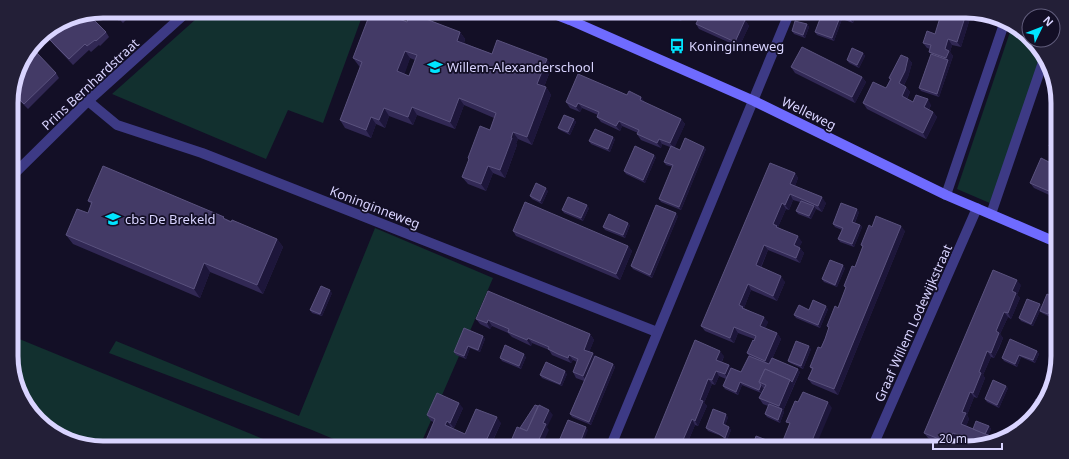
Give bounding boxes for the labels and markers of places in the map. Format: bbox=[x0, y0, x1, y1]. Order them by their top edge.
bus stop icon: Koninginneweg bbox=[668, 37, 686, 55]
place label: Koninginneweg bbox=[689, 37, 784, 55]
school or university icon: Willem-Alexanderschool bbox=[426, 58, 444, 76]
place label: Willem-Alexanderschool bbox=[447, 58, 594, 76]
school or university icon: cbs De Brekeld bbox=[104, 210, 122, 228]
place label: cbs De Brekeld bbox=[125, 210, 216, 228]

